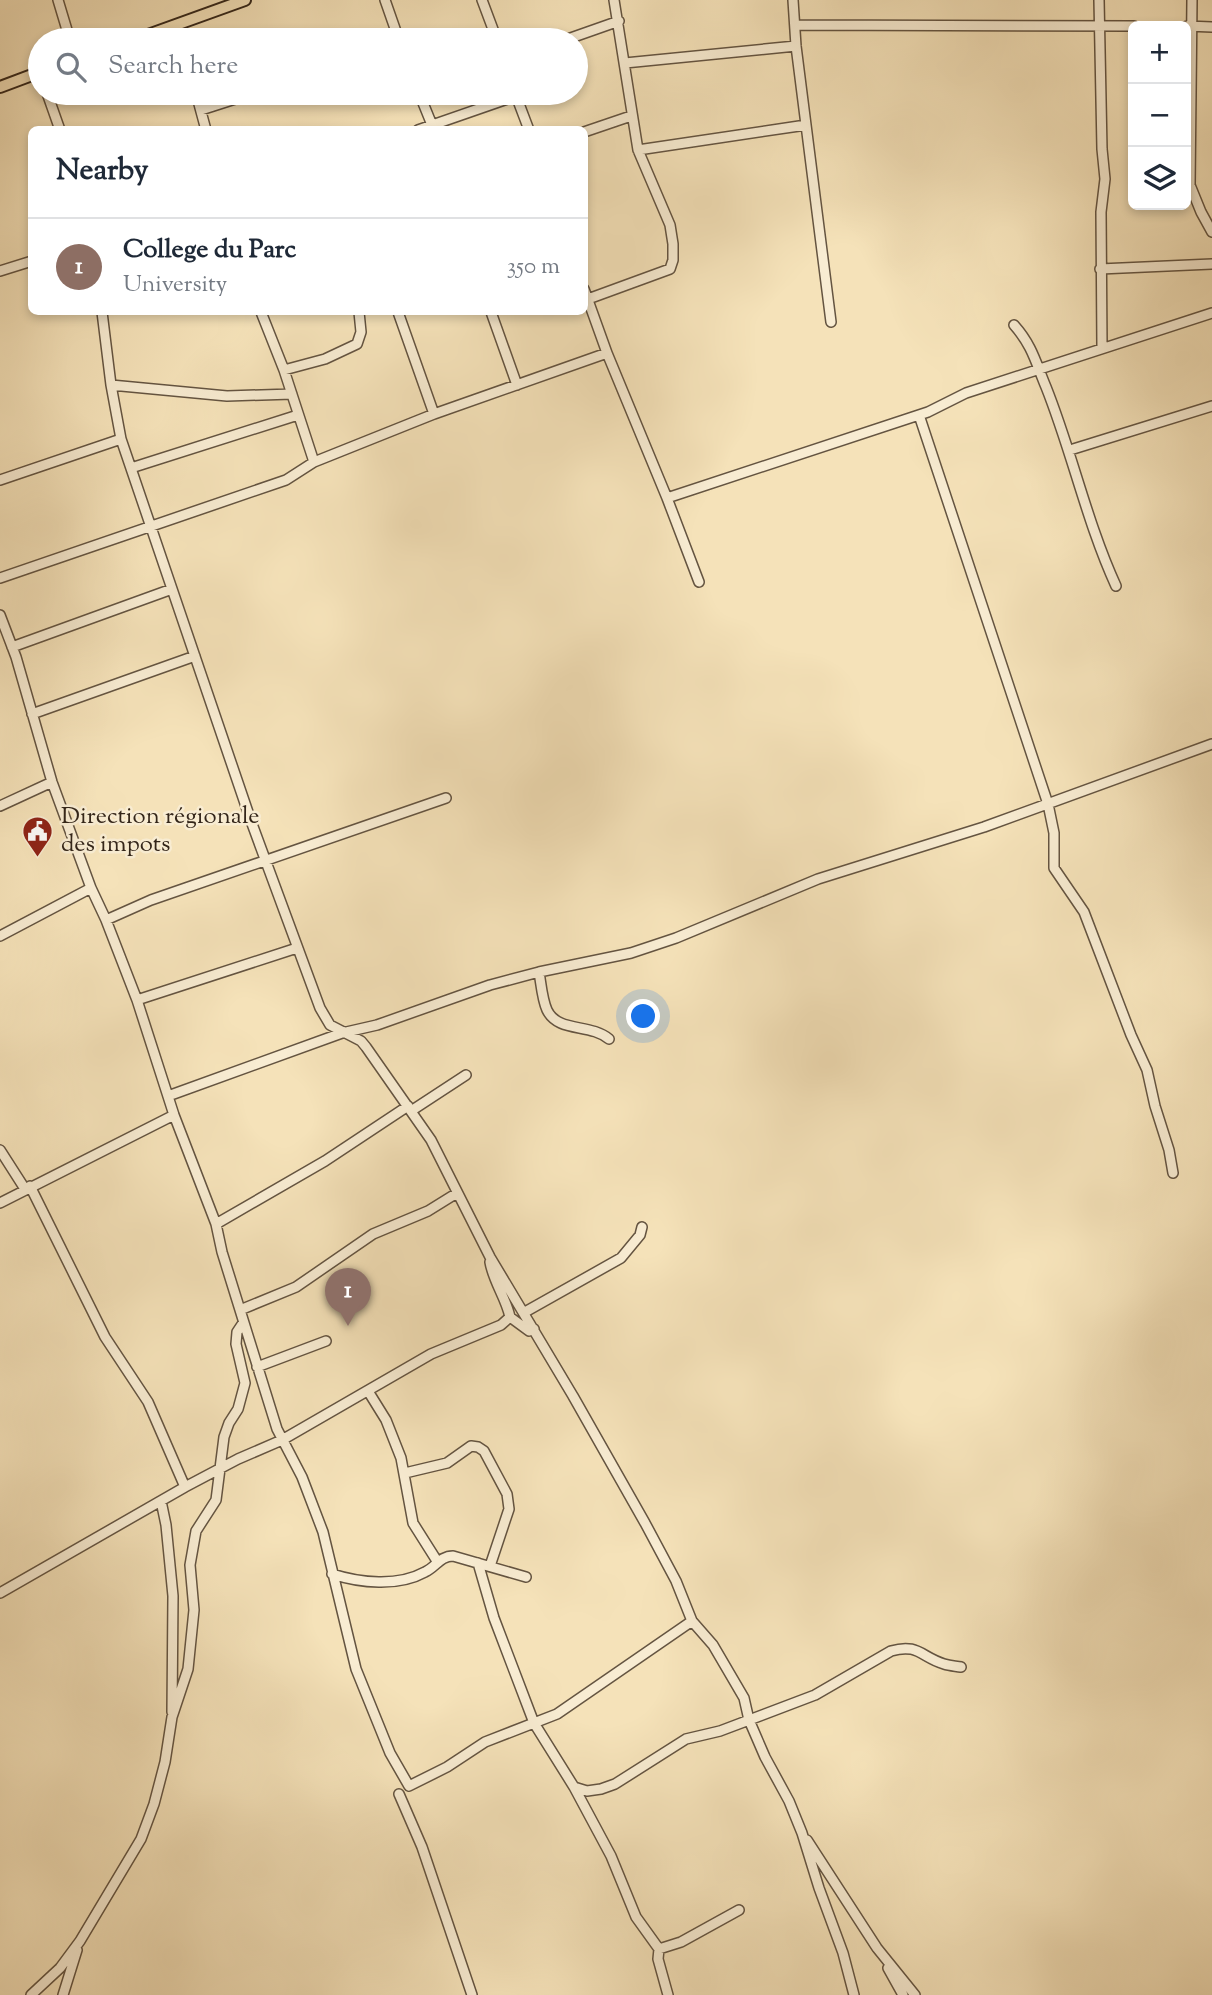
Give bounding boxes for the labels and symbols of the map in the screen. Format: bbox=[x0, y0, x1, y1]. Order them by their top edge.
place label: Direction régionale des impots bbox=[61, 800, 260, 862]
public building icon: Direction régionale des impots bbox=[21, 814, 55, 858]
your location bbox=[626, 999, 660, 1033]
pin: 1 bbox=[325, 1268, 371, 1326]

